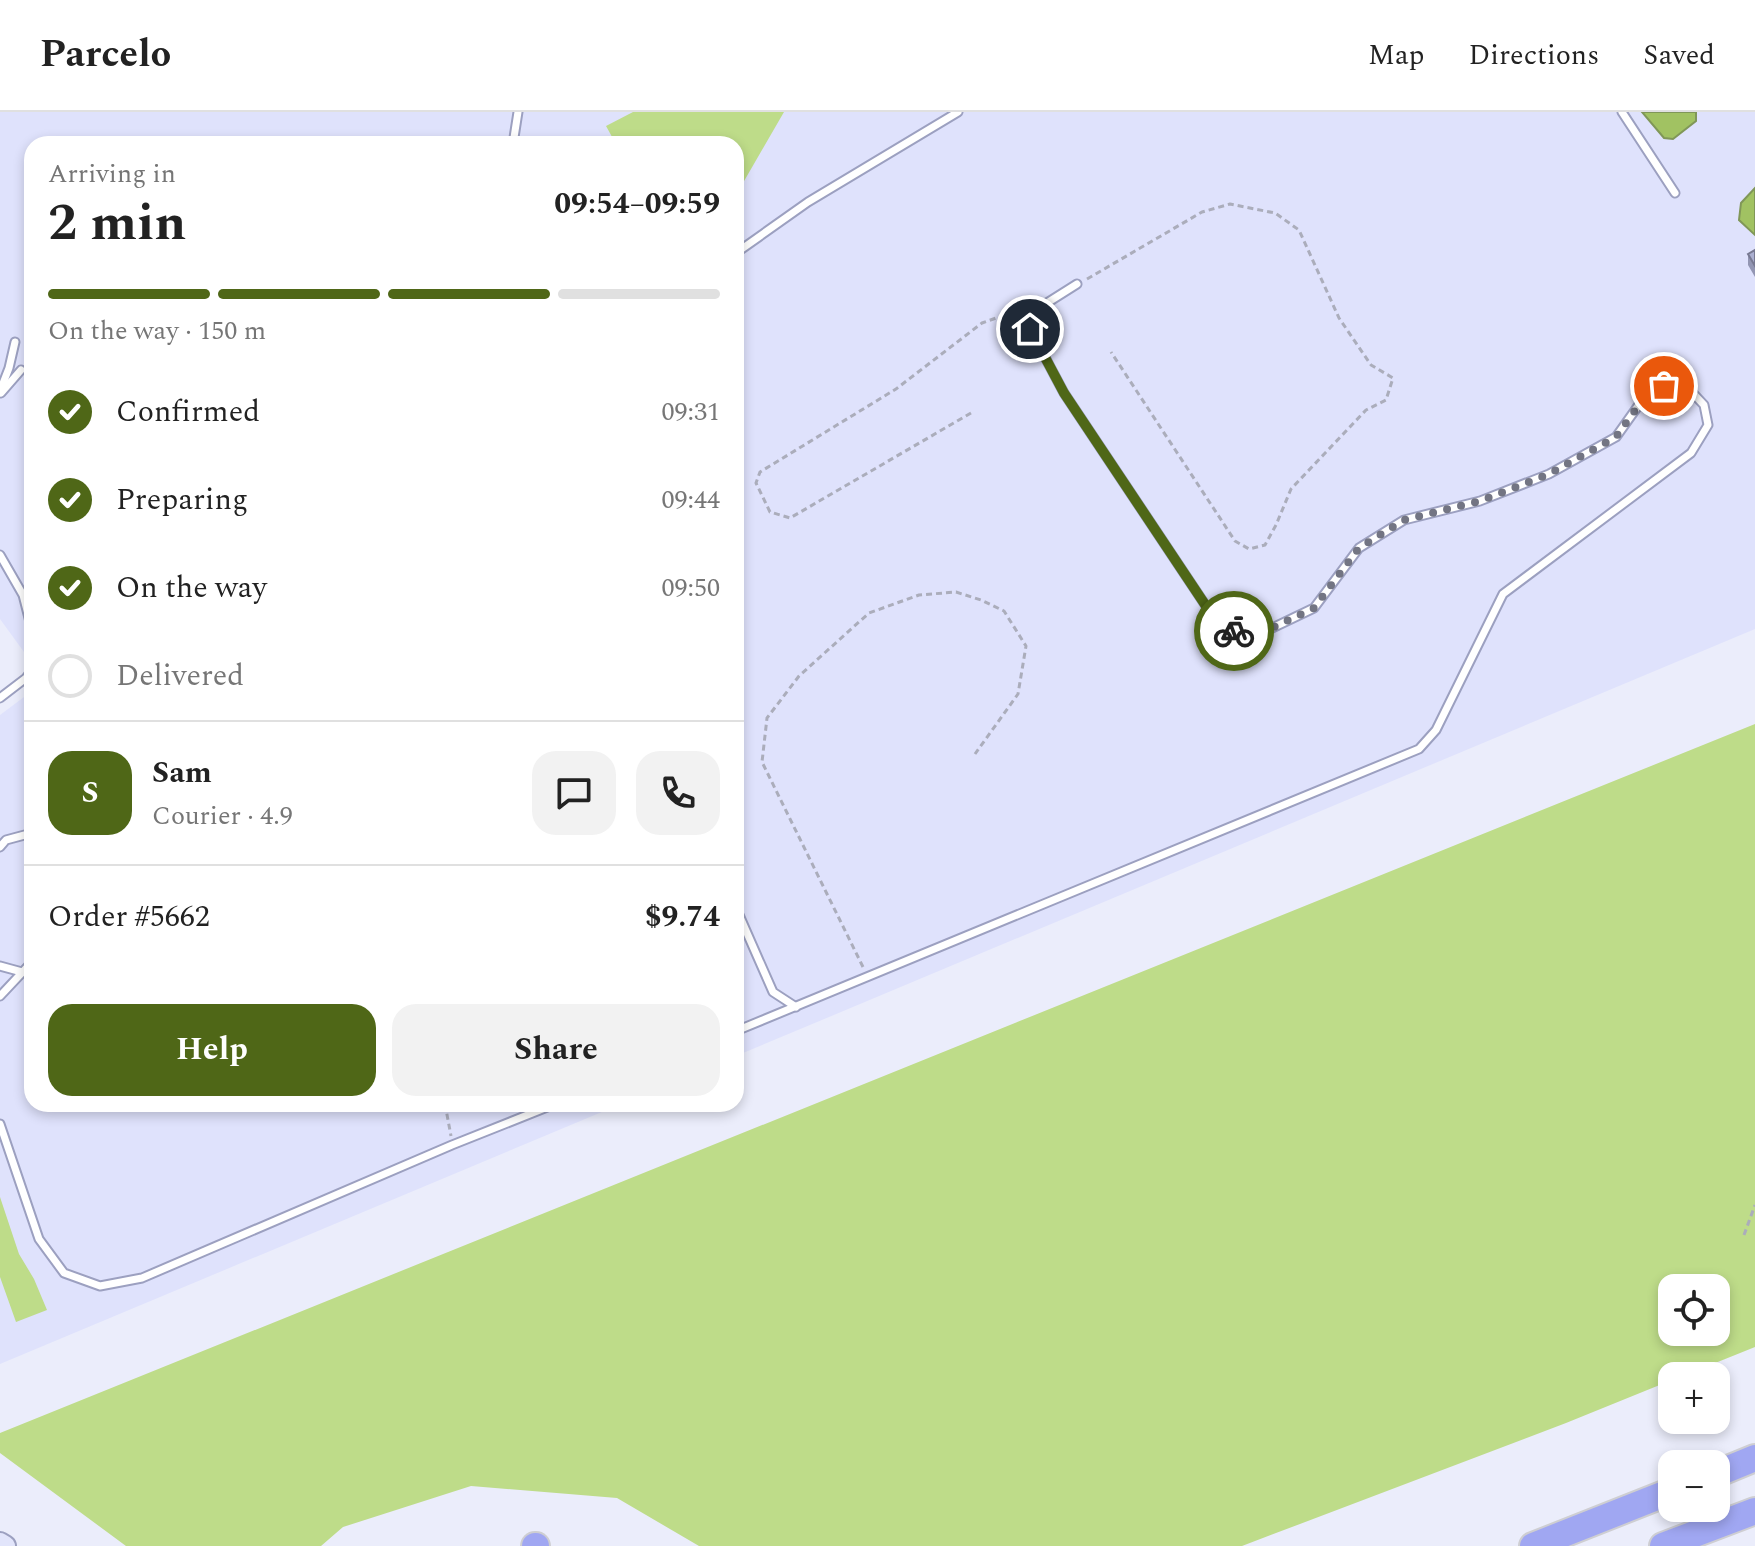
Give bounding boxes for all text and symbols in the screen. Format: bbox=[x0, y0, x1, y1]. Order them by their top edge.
text: Parcelo bbox=[40, 26, 171, 84]
text: Map bbox=[1368, 34, 1425, 77]
text: Directions bbox=[1469, 34, 1599, 77]
text: Saved bbox=[1643, 34, 1715, 77]
text: Arriving in bbox=[48, 154, 176, 194]
text: 09:54–09:59 bbox=[554, 181, 720, 227]
text: 2 min bbox=[48, 184, 186, 263]
pin bbox=[996, 295, 1064, 363]
icon: home bbox=[1008, 307, 1052, 351]
text: On the way · 150 m bbox=[48, 311, 266, 351]
pin bbox=[1630, 352, 1698, 420]
icon: bag bbox=[1642, 364, 1686, 408]
text: Confirmed bbox=[116, 389, 260, 435]
icon: check bbox=[48, 390, 92, 434]
text: 09:31 bbox=[661, 392, 720, 432]
text: Preparing bbox=[116, 477, 248, 523]
icon: check bbox=[48, 478, 92, 522]
text: 09:44 bbox=[661, 480, 720, 520]
text: On the way bbox=[116, 565, 267, 611]
icon: check bbox=[48, 566, 92, 610]
text: 09:50 bbox=[661, 568, 720, 608]
courier bbox=[1194, 591, 1274, 671]
icon: bike bbox=[1212, 609, 1256, 653]
text: Delivered bbox=[116, 653, 244, 699]
text: Sam bbox=[152, 750, 212, 796]
button: chat bbox=[532, 751, 616, 835]
button: phone bbox=[636, 751, 720, 835]
text: S bbox=[81, 770, 99, 816]
text: Courier · 4.9 bbox=[152, 796, 293, 836]
text: Order #5662 bbox=[48, 894, 210, 940]
text: $9.74 bbox=[645, 894, 720, 940]
button: Help bbox=[48, 1004, 376, 1096]
button: Share bbox=[392, 1004, 720, 1096]
map controls bbox=[1658, 1274, 1730, 1522]
button: locate bbox=[1658, 1274, 1730, 1346]
button: + bbox=[1658, 1362, 1730, 1434]
button: − bbox=[1658, 1450, 1730, 1522]

